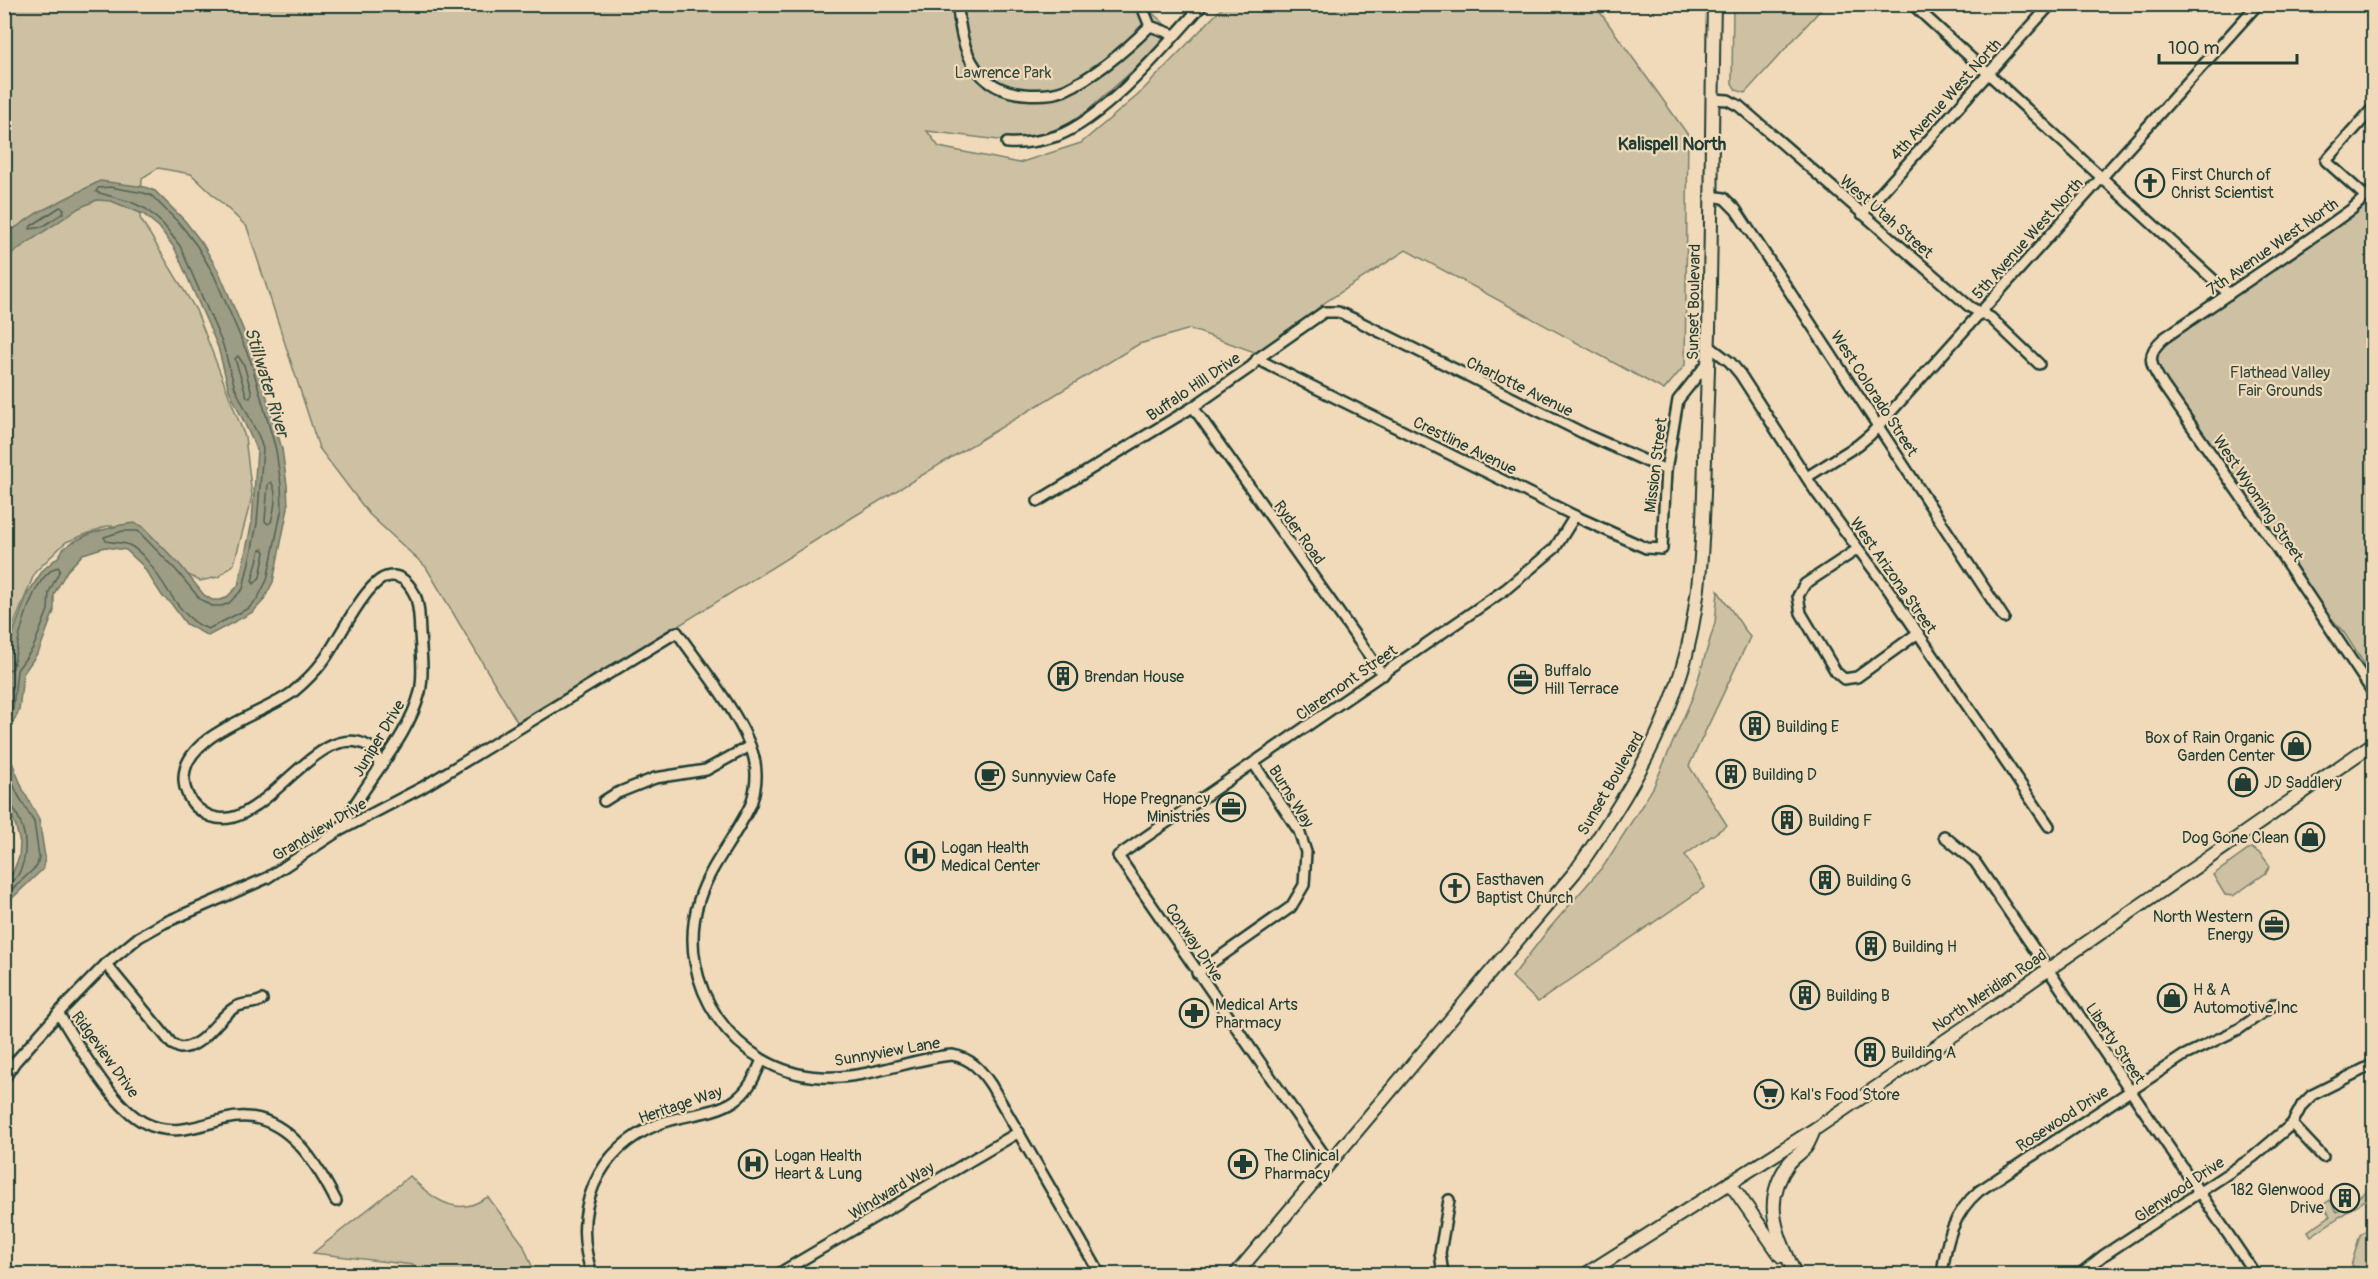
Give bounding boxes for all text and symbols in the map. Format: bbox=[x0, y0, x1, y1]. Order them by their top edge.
scale bar bbox=[2159, 27, 2297, 65]
street label: 4th Avenue West North bbox=[1886, 35, 2006, 165]
text: 100 m bbox=[2168, 37, 2220, 60]
park label: Lawrence Park bbox=[955, 63, 1052, 83]
district label: Kalispell North bbox=[1618, 133, 1727, 156]
place label: First Church of Christ Scientist bbox=[2171, 165, 2274, 203]
church icon: First Church of Christ Scientist bbox=[2134, 167, 2166, 199]
street label: West Utah Street bbox=[1835, 171, 1938, 263]
street label: 5th Avenue West North bbox=[1968, 174, 2088, 303]
street label: 7th Avenue West North bbox=[2203, 194, 2342, 300]
street label: Sunset Boulevard bbox=[1683, 244, 1705, 360]
water label: Stillwater River bbox=[239, 324, 295, 442]
street label: West Colorado Street bbox=[1826, 327, 1923, 461]
street label: Buffalo Hill Drive bbox=[1143, 348, 1244, 426]
street label: Charlotte Avenue bbox=[1463, 352, 1576, 421]
park label: Flathead Valley Fair Grounds bbox=[2230, 363, 2330, 401]
street label: Crestline Avenue bbox=[1409, 412, 1520, 480]
street label: Mission Street bbox=[1640, 416, 1672, 514]
street label: West Wyoming Street bbox=[2208, 432, 2308, 566]
street label: Ryder Road bbox=[1269, 497, 1329, 569]
street label: West Arizona Street bbox=[1845, 513, 1941, 638]
street label: Claremont Street bbox=[1292, 640, 1402, 725]
building icon: Brendan House bbox=[1047, 660, 1079, 692]
place label: Buffalo Hill Terrace bbox=[1544, 661, 1619, 699]
office icon: Buffalo Hill Terrace bbox=[1507, 663, 1539, 695]
place label: Brendan House bbox=[1084, 667, 1184, 687]
street label: Juniper Drive bbox=[348, 696, 410, 781]
building icon: Building E bbox=[1739, 710, 1771, 742]
place label: Building E bbox=[1776, 717, 1839, 737]
street label: Sunset Boulevard bbox=[1573, 728, 1649, 839]
place label: Box of Rain Organic Garden Center bbox=[2145, 728, 2275, 766]
shop icon: Box of Rain Organic Garden Center bbox=[2280, 730, 2312, 762]
building icon: Building D bbox=[1715, 758, 1747, 790]
cafe icon: Sunnyview Cafe bbox=[974, 760, 1006, 792]
street label: Burns Way bbox=[1264, 761, 1318, 832]
place label: Building D bbox=[1752, 765, 1817, 785]
shop icon: JD Saddlery bbox=[2227, 766, 2259, 798]
place label: Sunnyview Cafe bbox=[1011, 767, 1116, 787]
place label: JD Saddlery bbox=[2264, 773, 2342, 793]
place label: Hope Pregnancy Ministries bbox=[1102, 789, 1210, 827]
office icon: Hope Pregnancy Ministries bbox=[1215, 791, 1247, 823]
street label: Grandview Drive bbox=[269, 794, 370, 866]
building icon: Building F bbox=[1771, 804, 1803, 836]
place label: Building F bbox=[1808, 811, 1873, 831]
shop icon: Dog Gone Clean bbox=[2294, 821, 2326, 853]
place label: Dog Gone Clean bbox=[2182, 828, 2289, 848]
place label: Logan Health Medical Center bbox=[941, 838, 1041, 876]
hospital icon: Logan Health Medical Center bbox=[904, 840, 936, 872]
building icon: Building G bbox=[1809, 864, 1841, 896]
place label: Easthaven Baptist Church bbox=[1476, 870, 1573, 908]
place label: Building G bbox=[1846, 871, 1911, 891]
church icon: Easthaven Baptist Church bbox=[1439, 872, 1471, 904]
street label: Conway Drive bbox=[1161, 900, 1228, 986]
place label: North Western Energy bbox=[2153, 907, 2253, 945]
office icon: North Western Energy bbox=[2258, 909, 2290, 941]
building icon: Building H bbox=[1855, 930, 1887, 962]
place label: Building H bbox=[1892, 937, 1957, 957]
street label: North Meridian Road bbox=[1928, 945, 2051, 1037]
building icon: Building B bbox=[1789, 979, 1821, 1011]
place label: H & A Automotive Inc bbox=[2193, 980, 2298, 1018]
shop icon: H & A Automotive Inc bbox=[2156, 982, 2188, 1014]
place label: Building B bbox=[1826, 986, 1890, 1006]
place label: Medical Arts Pharmacy bbox=[1215, 995, 1298, 1033]
pharmacy icon: Medical Arts Pharmacy bbox=[1178, 997, 1210, 1029]
street label: Liberty Street bbox=[2081, 999, 2150, 1088]
street label: Ridgeview Drive bbox=[67, 1007, 143, 1102]
street label: Sunnyview Lane bbox=[833, 1033, 942, 1071]
building icon: Building A bbox=[1854, 1036, 1886, 1068]
place label: Building A bbox=[1891, 1043, 1956, 1063]
supermarket icon: Kal's Food Store bbox=[1753, 1078, 1785, 1110]
street label: Heritage Way bbox=[636, 1081, 725, 1129]
street label: Rosewood Drive bbox=[2012, 1081, 2113, 1156]
place label: Kal's Food Store bbox=[1790, 1085, 1900, 1105]
place label: Logan Health Heart & Lung bbox=[774, 1146, 862, 1184]
place label: The Clinical Pharmacy bbox=[1264, 1146, 1339, 1184]
hospital icon: Logan Health Heart & Lung bbox=[737, 1148, 769, 1180]
pharmacy icon: The Clinical Pharmacy bbox=[1227, 1148, 1259, 1180]
street label: Glenwood Drive bbox=[2131, 1152, 2228, 1227]
street label: Windward Way bbox=[845, 1157, 938, 1224]
place label: 182 Glenwood Drive bbox=[2231, 1180, 2324, 1218]
building icon: 182 Glenwood Drive bbox=[2329, 1182, 2361, 1214]

